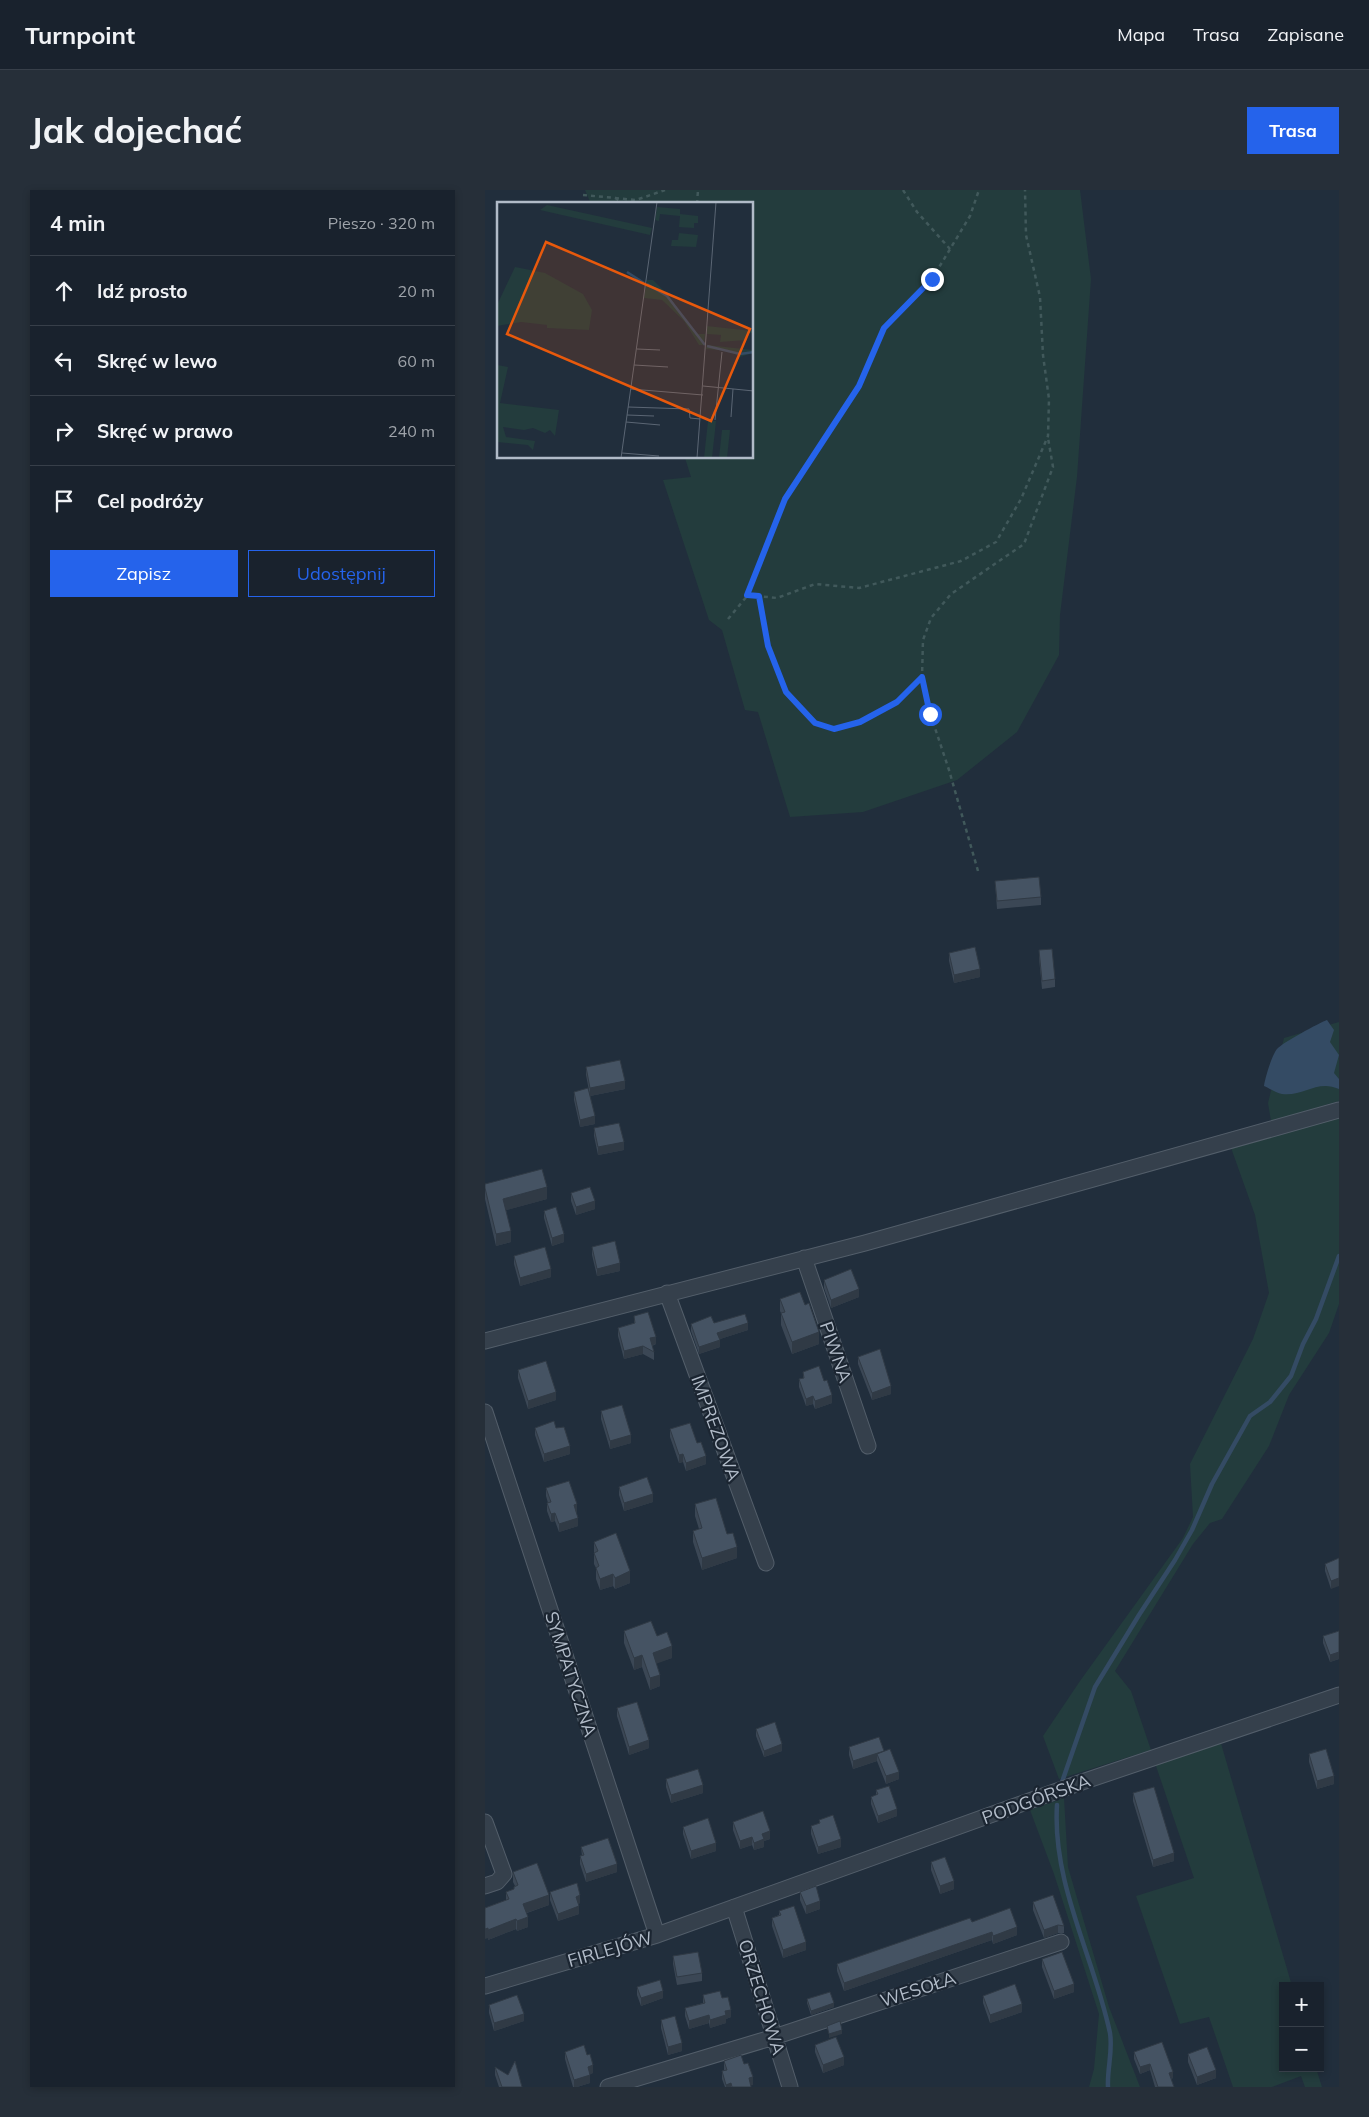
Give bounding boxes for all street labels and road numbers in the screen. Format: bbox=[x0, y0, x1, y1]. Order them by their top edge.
street label: PIWNA bbox=[815, 1318, 857, 1386]
street label: IMPREZOWA bbox=[686, 1372, 746, 1484]
street label: SYMPATYCZNA bbox=[540, 1608, 602, 1740]
street label: PODGÓRSKA bbox=[979, 1769, 1093, 1829]
street label: FIRLEJÓW bbox=[565, 1926, 655, 1972]
street label: ORZECHOWA bbox=[734, 1936, 790, 2058]
street label: WESOŁA bbox=[877, 1966, 959, 2012]

